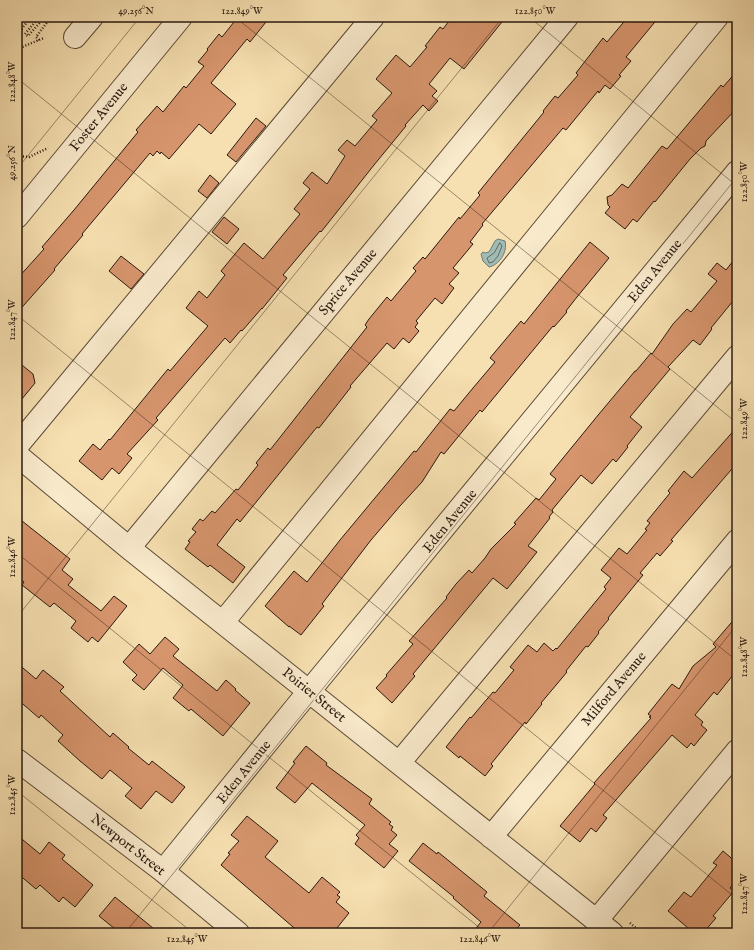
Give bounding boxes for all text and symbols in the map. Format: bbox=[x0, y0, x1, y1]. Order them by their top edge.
text: 49.256°N bbox=[118, 5, 154, 18]
text: 122.849°W bbox=[221, 5, 263, 18]
text: 122.850°W bbox=[515, 5, 556, 18]
text: 122.848°W bbox=[6, 61, 19, 102]
street label: Foster Avenue bbox=[66, 78, 133, 155]
text: 49.256°N bbox=[6, 145, 19, 181]
text: 122.850°W bbox=[738, 161, 751, 202]
street label: Eden Avenue bbox=[624, 235, 687, 307]
street label: Sprice Avenue bbox=[315, 244, 382, 319]
text: 122.847°W bbox=[6, 299, 19, 341]
text: 122.849°W bbox=[738, 398, 751, 440]
street label: Eden Avenue bbox=[419, 485, 482, 557]
text: 122.846°W bbox=[6, 536, 19, 578]
text: 122.848°W bbox=[738, 636, 751, 677]
street label: Milford Avenue bbox=[578, 648, 651, 730]
street label: Poirier Street bbox=[278, 664, 350, 726]
street label: Eden Avenue bbox=[213, 736, 276, 808]
text: 122.845°W bbox=[6, 774, 19, 815]
street label: Newport Street bbox=[87, 810, 169, 880]
text: 122.847°W bbox=[738, 873, 751, 915]
text: 122.845°W bbox=[167, 933, 208, 946]
text: 122.846°W bbox=[459, 933, 501, 946]

